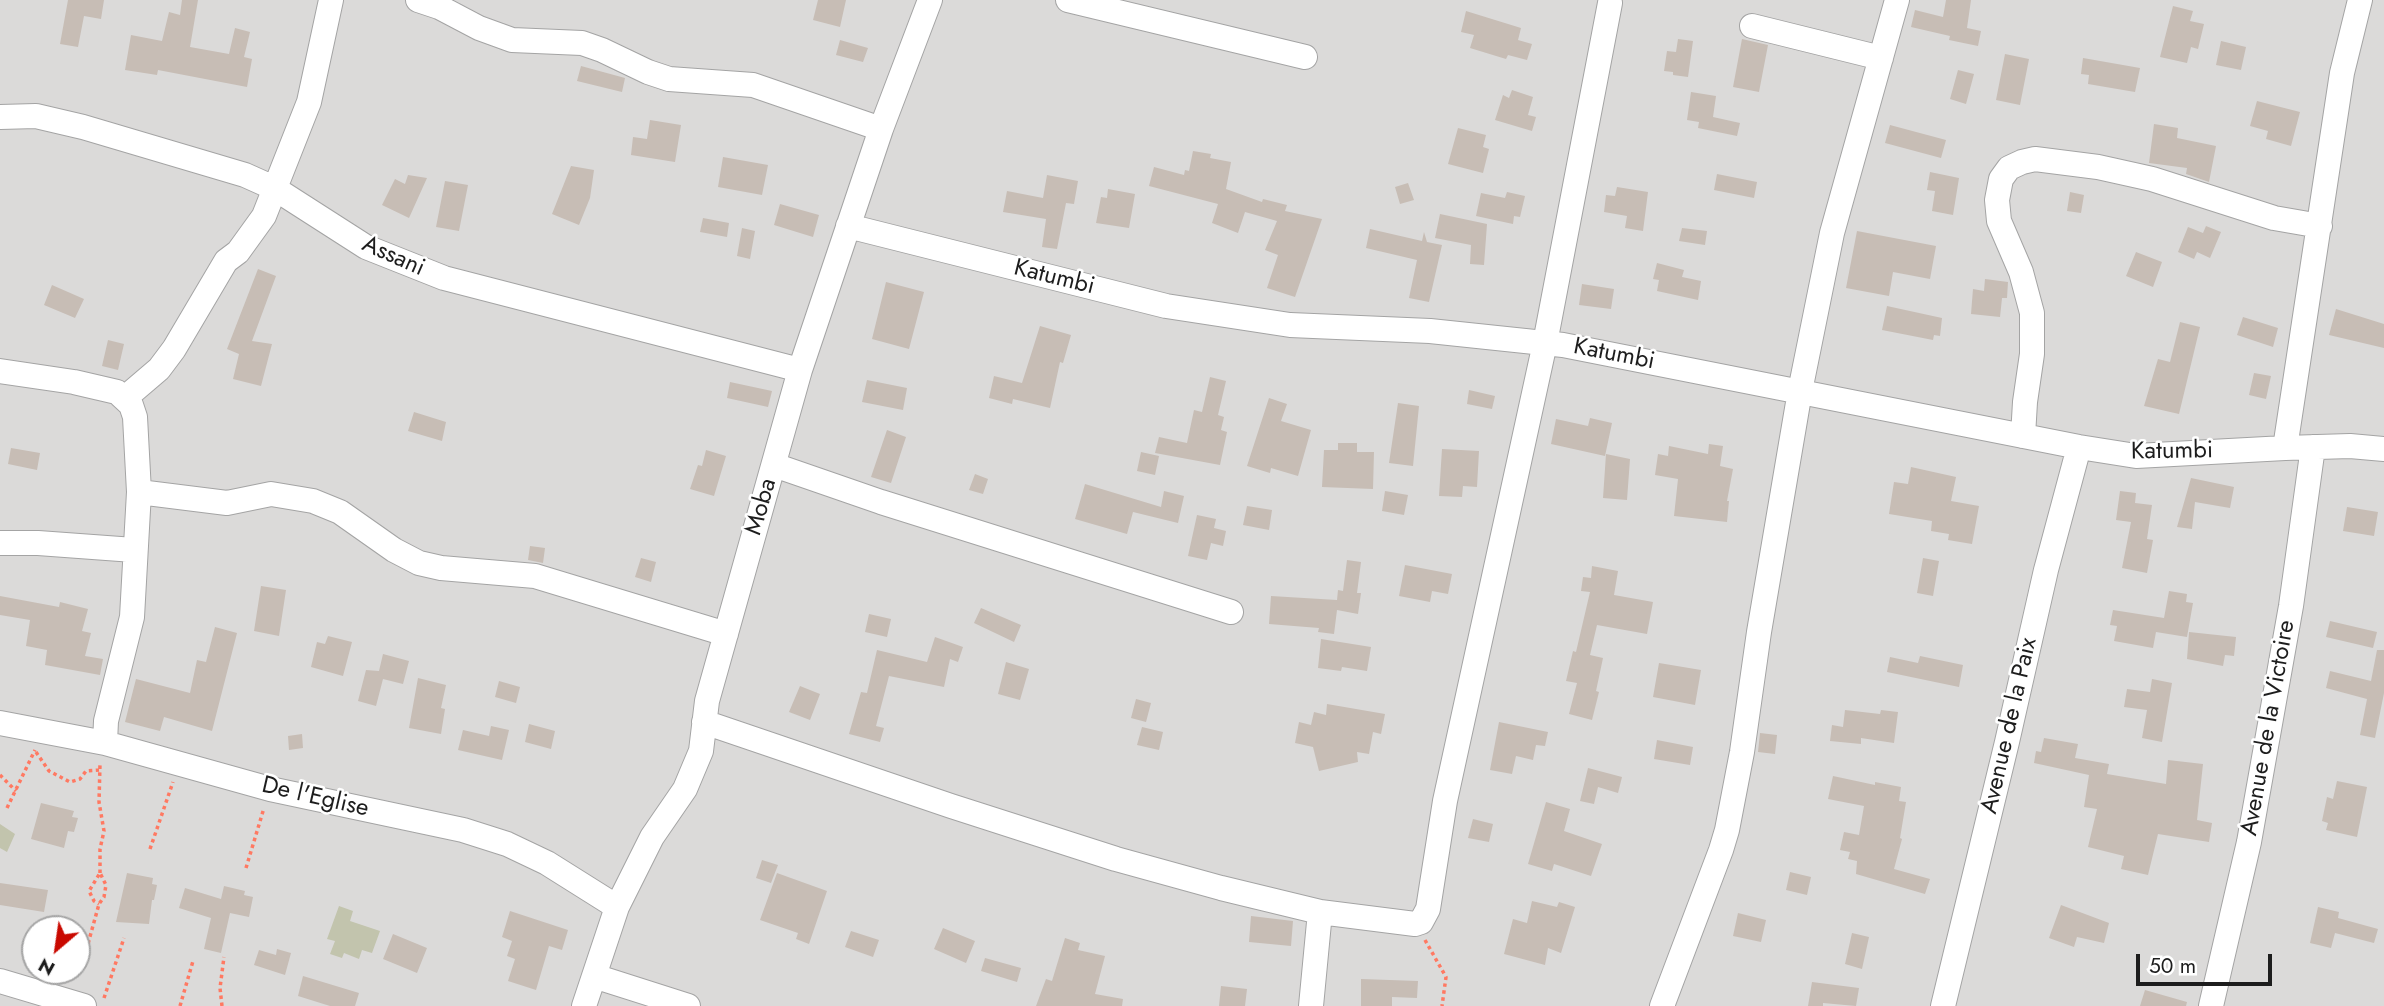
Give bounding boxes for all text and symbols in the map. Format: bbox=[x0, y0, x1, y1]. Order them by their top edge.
street label: Assani bbox=[357, 231, 429, 283]
street label: Katumbi bbox=[1011, 254, 1097, 302]
street label: Katumbi bbox=[1571, 333, 1657, 377]
street label: Katumbi bbox=[2131, 437, 2213, 467]
street label: Moba bbox=[740, 475, 784, 539]
street label: Avenue de la Victoire bbox=[2236, 618, 2302, 838]
street label: Avenue de la Paix bbox=[1976, 635, 2044, 817]
street label: De l'Eglise bbox=[259, 772, 371, 824]
north arrow bbox=[21, 915, 91, 985]
scale bar bbox=[2139, 940, 2276, 984]
text: 50 m bbox=[2149, 951, 2196, 981]
text: N bbox=[33, 952, 60, 983]

